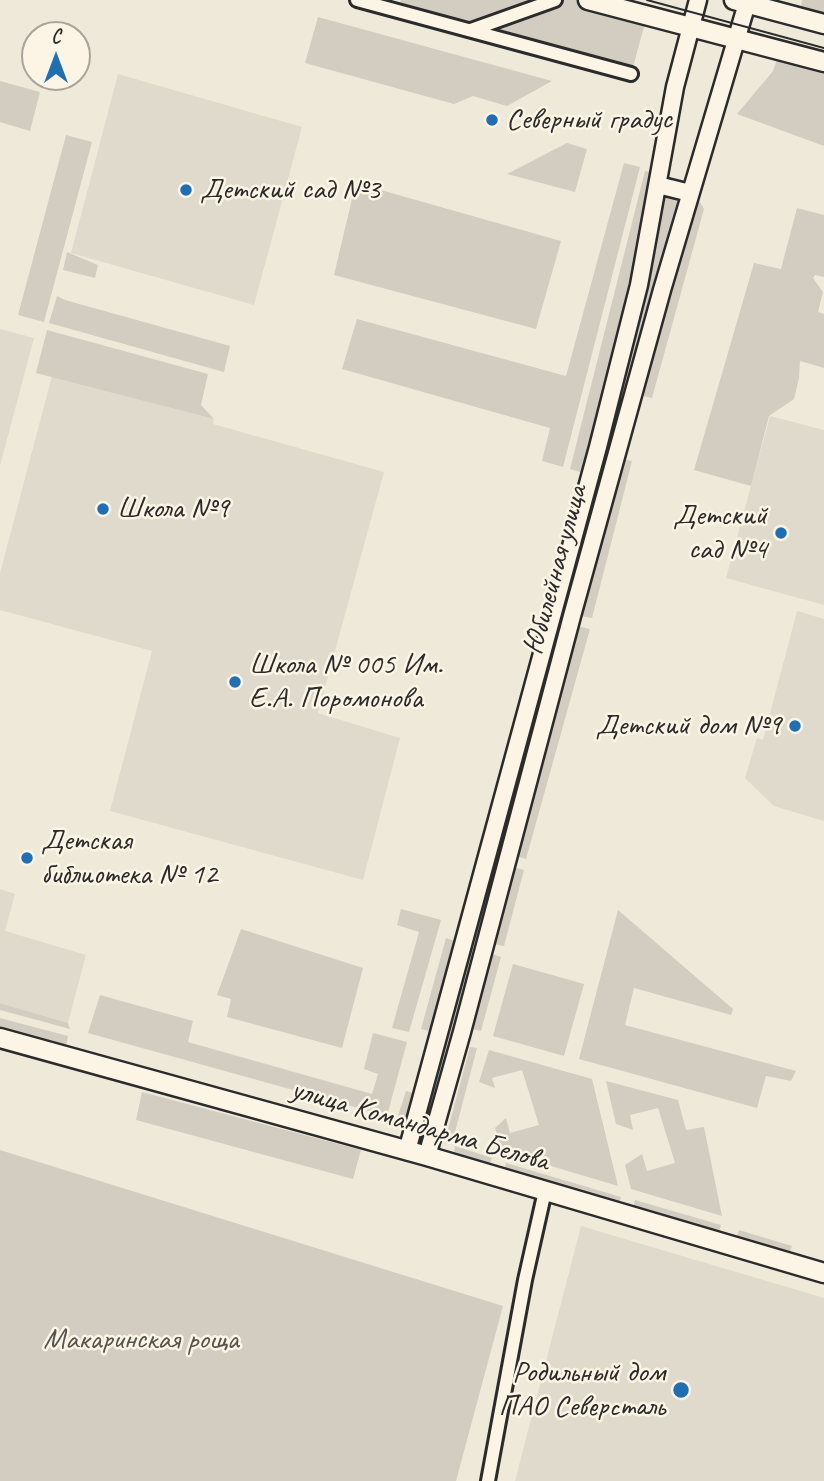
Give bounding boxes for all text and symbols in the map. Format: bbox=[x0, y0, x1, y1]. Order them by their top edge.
north arrow bbox=[21, 21, 91, 91]
text: С bbox=[51, 25, 61, 49]
place label: Северный градус bbox=[506, 102, 672, 138]
marker: Северный градус bbox=[484, 112, 500, 128]
place label: Детский сад №3 bbox=[200, 172, 380, 208]
marker: Детский сад №3 bbox=[178, 182, 194, 198]
street label: Юбилейная улица bbox=[516, 481, 596, 659]
place label: Школа №9 bbox=[117, 491, 229, 527]
place label: Детский сад №4 bbox=[673, 498, 767, 568]
marker: Школа №9 bbox=[95, 501, 111, 517]
marker: Детский сад №4 bbox=[773, 525, 789, 541]
place label: Школа № 005 Им. Е.А. Поромонова bbox=[249, 647, 443, 718]
marker: Школа № 005 Им. Е.А. Поромонова bbox=[227, 674, 243, 690]
place label: Детский дом №9 bbox=[596, 708, 781, 744]
marker: Детский дом №9 bbox=[787, 718, 803, 734]
place label: Детская библиотека № 12 bbox=[41, 823, 217, 894]
marker: Детская библиотека № 12 bbox=[19, 850, 35, 866]
street label: улица Командарма Белова bbox=[287, 1072, 553, 1180]
park label: Макаринская роща bbox=[43, 1322, 239, 1358]
place label: Родильный дом ПАО Северсталь bbox=[498, 1355, 665, 1426]
marker: Родильный дом ПАО Северсталь bbox=[671, 1380, 691, 1400]

